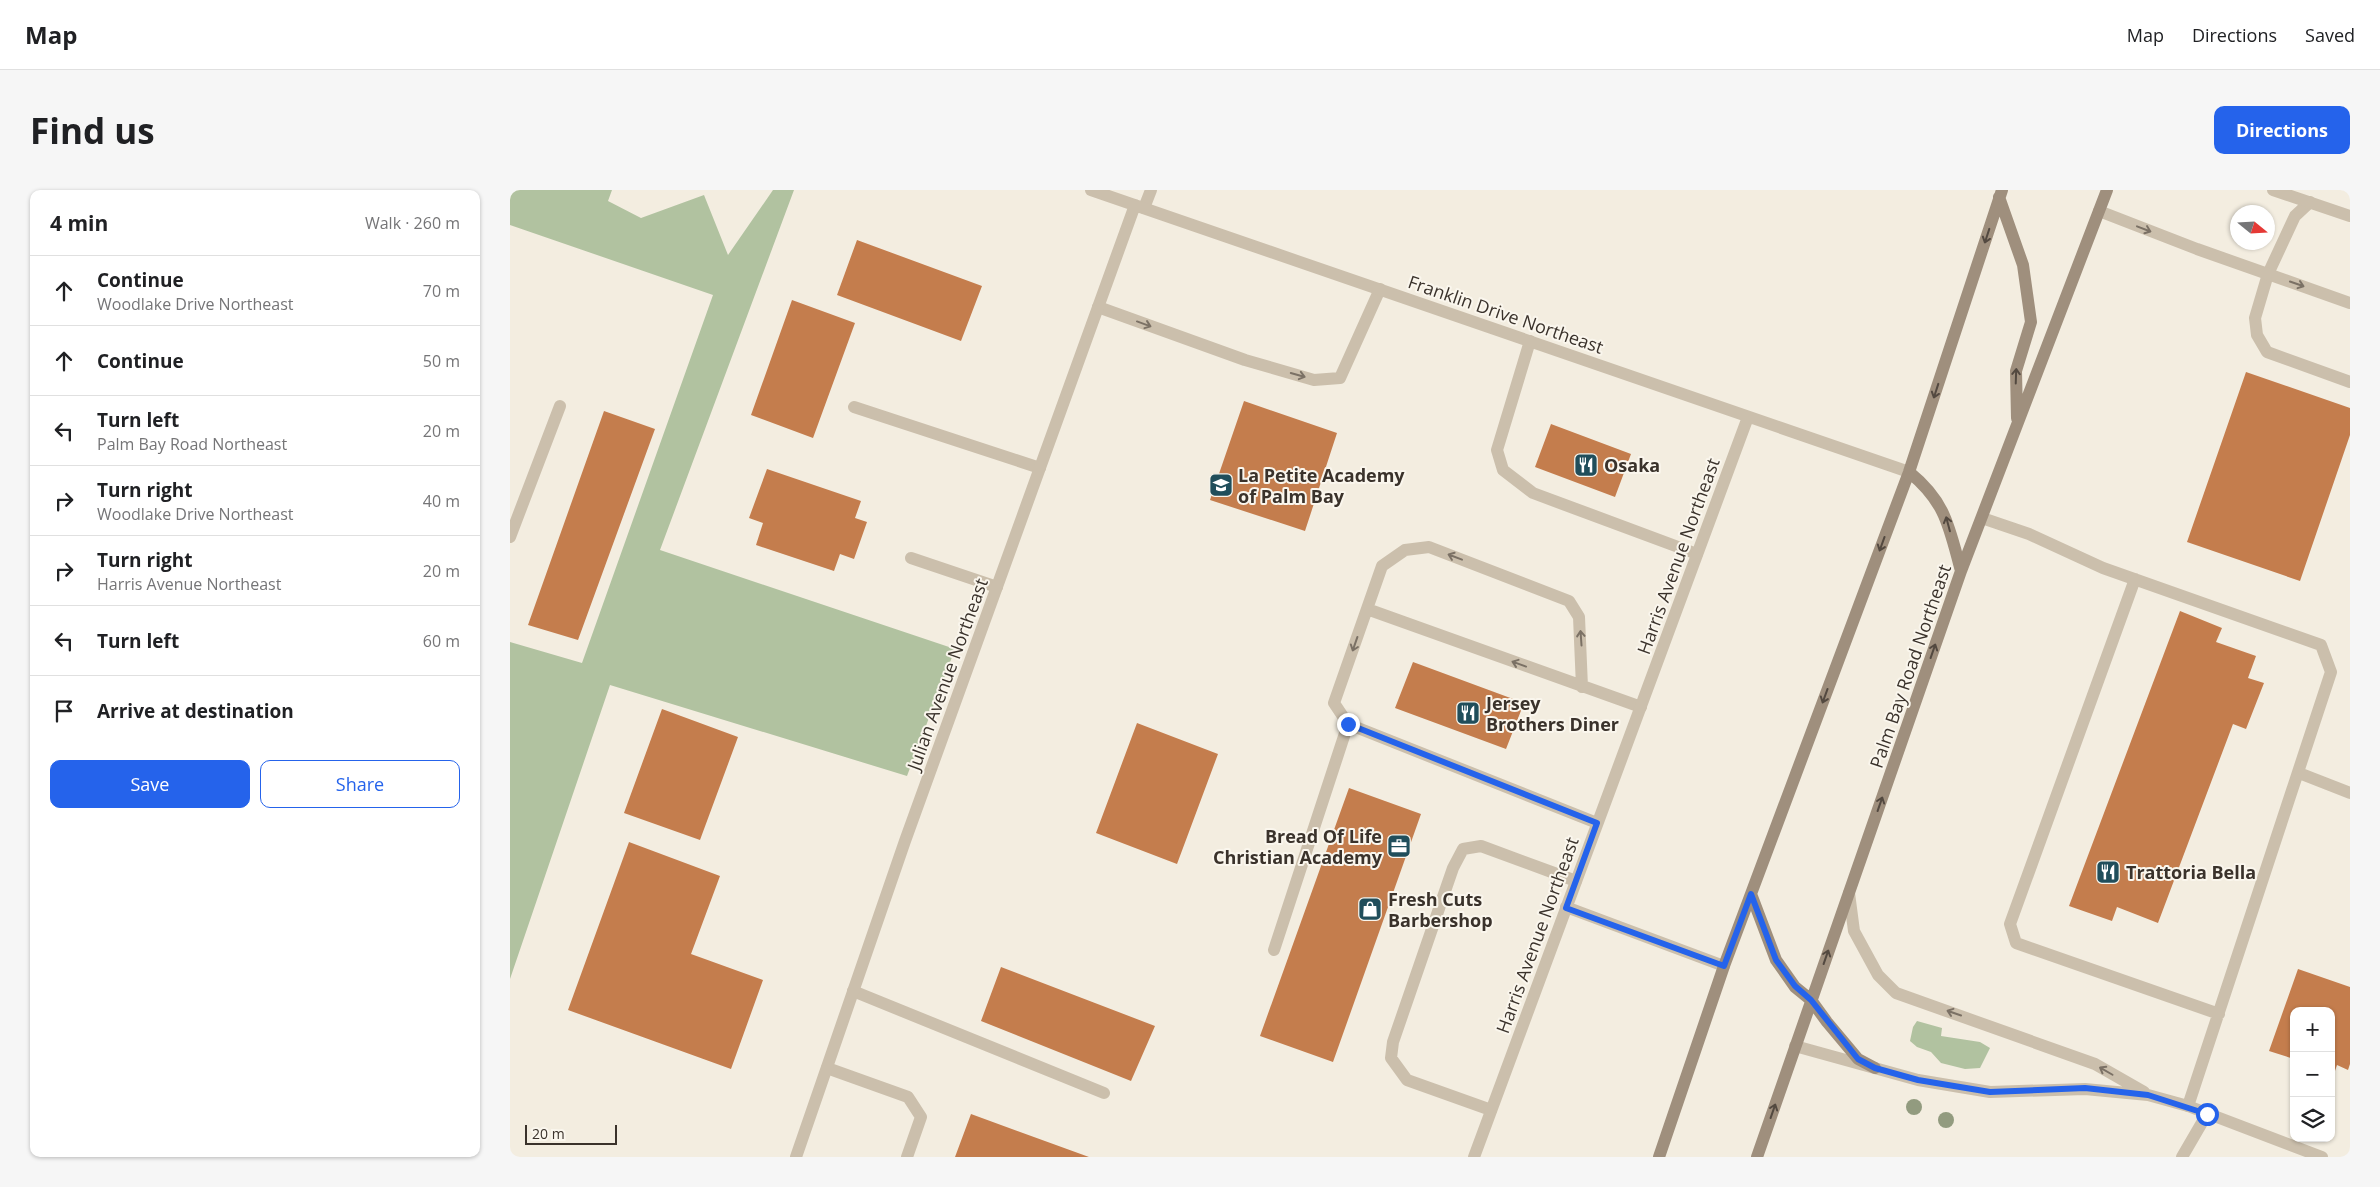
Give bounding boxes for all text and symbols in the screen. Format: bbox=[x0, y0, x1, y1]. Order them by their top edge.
text: Map bbox=[25, 18, 77, 51]
text: Map bbox=[2127, 23, 2164, 47]
text: Directions bbox=[2192, 23, 2277, 47]
text: Saved bbox=[2305, 23, 2355, 47]
button: Directions bbox=[2214, 106, 2350, 154]
text: Find us bbox=[30, 107, 155, 154]
north arrow bbox=[2230, 205, 2275, 250]
text: 4 min bbox=[50, 209, 108, 237]
text: Walk · 260 m bbox=[365, 212, 460, 234]
one-way arrow bbox=[2136, 225, 2152, 234]
one-way arrow bbox=[1981, 228, 1991, 244]
text: Continue bbox=[97, 267, 184, 293]
street label: Franklin Drive Northeast bbox=[1405, 269, 1607, 359]
icon: ahead bbox=[50, 277, 78, 305]
text: 70 m bbox=[423, 280, 460, 302]
one-way arrow bbox=[2289, 280, 2304, 289]
text: Woodlake Drive Northeast bbox=[97, 293, 294, 315]
one-way arrow bbox=[1136, 320, 1151, 329]
icon: ahead bbox=[50, 347, 78, 375]
text: Continue bbox=[97, 348, 184, 374]
text: 50 m bbox=[423, 350, 460, 372]
one-way arrow bbox=[2012, 369, 2021, 385]
one-way arrow bbox=[1290, 371, 1306, 381]
one-way arrow bbox=[1931, 382, 1940, 398]
text: Turn left bbox=[97, 407, 179, 433]
icon: left bbox=[50, 417, 78, 445]
text: 20 m bbox=[423, 420, 460, 442]
text: Palm Bay Road Northeast bbox=[97, 433, 287, 455]
restaurant icon: Osaka bbox=[1573, 452, 1599, 478]
place label: Osaka bbox=[1604, 453, 1660, 477]
street label: Harris Avenue Northeast bbox=[1631, 454, 1725, 658]
place label: La Petite Academy of Palm Bay bbox=[1238, 463, 1405, 508]
school or university icon: La Petite Academy of Palm Bay bbox=[1208, 472, 1234, 498]
text: Turn right bbox=[97, 477, 192, 503]
icon: right bbox=[50, 487, 78, 515]
text: 40 m bbox=[423, 490, 460, 512]
text: Woodlake Drive Northeast bbox=[97, 503, 294, 525]
one-way arrow bbox=[1943, 516, 1953, 532]
one-way arrow bbox=[1877, 536, 1886, 551]
text: Turn right bbox=[97, 547, 192, 573]
one-way arrow bbox=[1448, 552, 1463, 561]
icon: right bbox=[50, 557, 78, 585]
text: 20 m bbox=[423, 560, 460, 582]
street label: Palm Bay Road Northeast bbox=[1864, 561, 1956, 771]
text: Harris Avenue Northeast bbox=[97, 573, 281, 595]
street label: Julian Avenue Northeast bbox=[900, 575, 993, 775]
icon: left bbox=[50, 627, 78, 655]
text: Turn left bbox=[97, 628, 179, 654]
text: 60 m bbox=[423, 630, 460, 652]
one-way arrow bbox=[1576, 630, 1585, 646]
one-way arrow bbox=[1350, 636, 1359, 651]
one-way arrow bbox=[1929, 643, 1938, 659]
one-way arrow bbox=[1512, 659, 1528, 668]
one-way arrow bbox=[1820, 688, 1829, 703]
place label: Jersey Brothers Diner bbox=[1484, 691, 1619, 736]
icon: arrive bbox=[50, 697, 78, 725]
text: Arrive at destination bbox=[97, 698, 294, 724]
restaurant icon: Jersey Brothers Diner bbox=[1455, 700, 1481, 726]
route end bbox=[1337, 713, 1360, 736]
button: Save bbox=[50, 760, 250, 808]
button: Share bbox=[260, 760, 460, 808]
one-way arrow bbox=[1876, 797, 1885, 812]
place label: Bread Of Life Christian Academy bbox=[1213, 824, 1383, 869]
office icon: Bread Of Life Christian Academy bbox=[1386, 833, 1412, 859]
street label: Harris Avenue Northeast bbox=[1490, 833, 1584, 1037]
restaurant icon: Trattoria Bella bbox=[2095, 859, 2121, 885]
place label: Trattoria Bella bbox=[2126, 860, 2256, 884]
place label: Fresh Cuts Barbershop bbox=[1388, 887, 1493, 932]
shop icon: Fresh Cuts Barbershop bbox=[1357, 896, 1383, 922]
one-way arrow bbox=[1822, 950, 1831, 966]
map controls bbox=[2290, 1007, 2335, 1142]
button: + bbox=[2290, 1007, 2335, 1052]
one-way arrow bbox=[1947, 1008, 1962, 1017]
button: − bbox=[2290, 1052, 2335, 1097]
one-way arrow bbox=[2099, 1065, 2114, 1075]
button: layers bbox=[2290, 1097, 2335, 1142]
route start bbox=[2196, 1103, 2219, 1126]
one-way arrow bbox=[1769, 1104, 1778, 1119]
scale bar bbox=[525, 1122, 618, 1145]
text: 20 m bbox=[532, 1124, 565, 1143]

